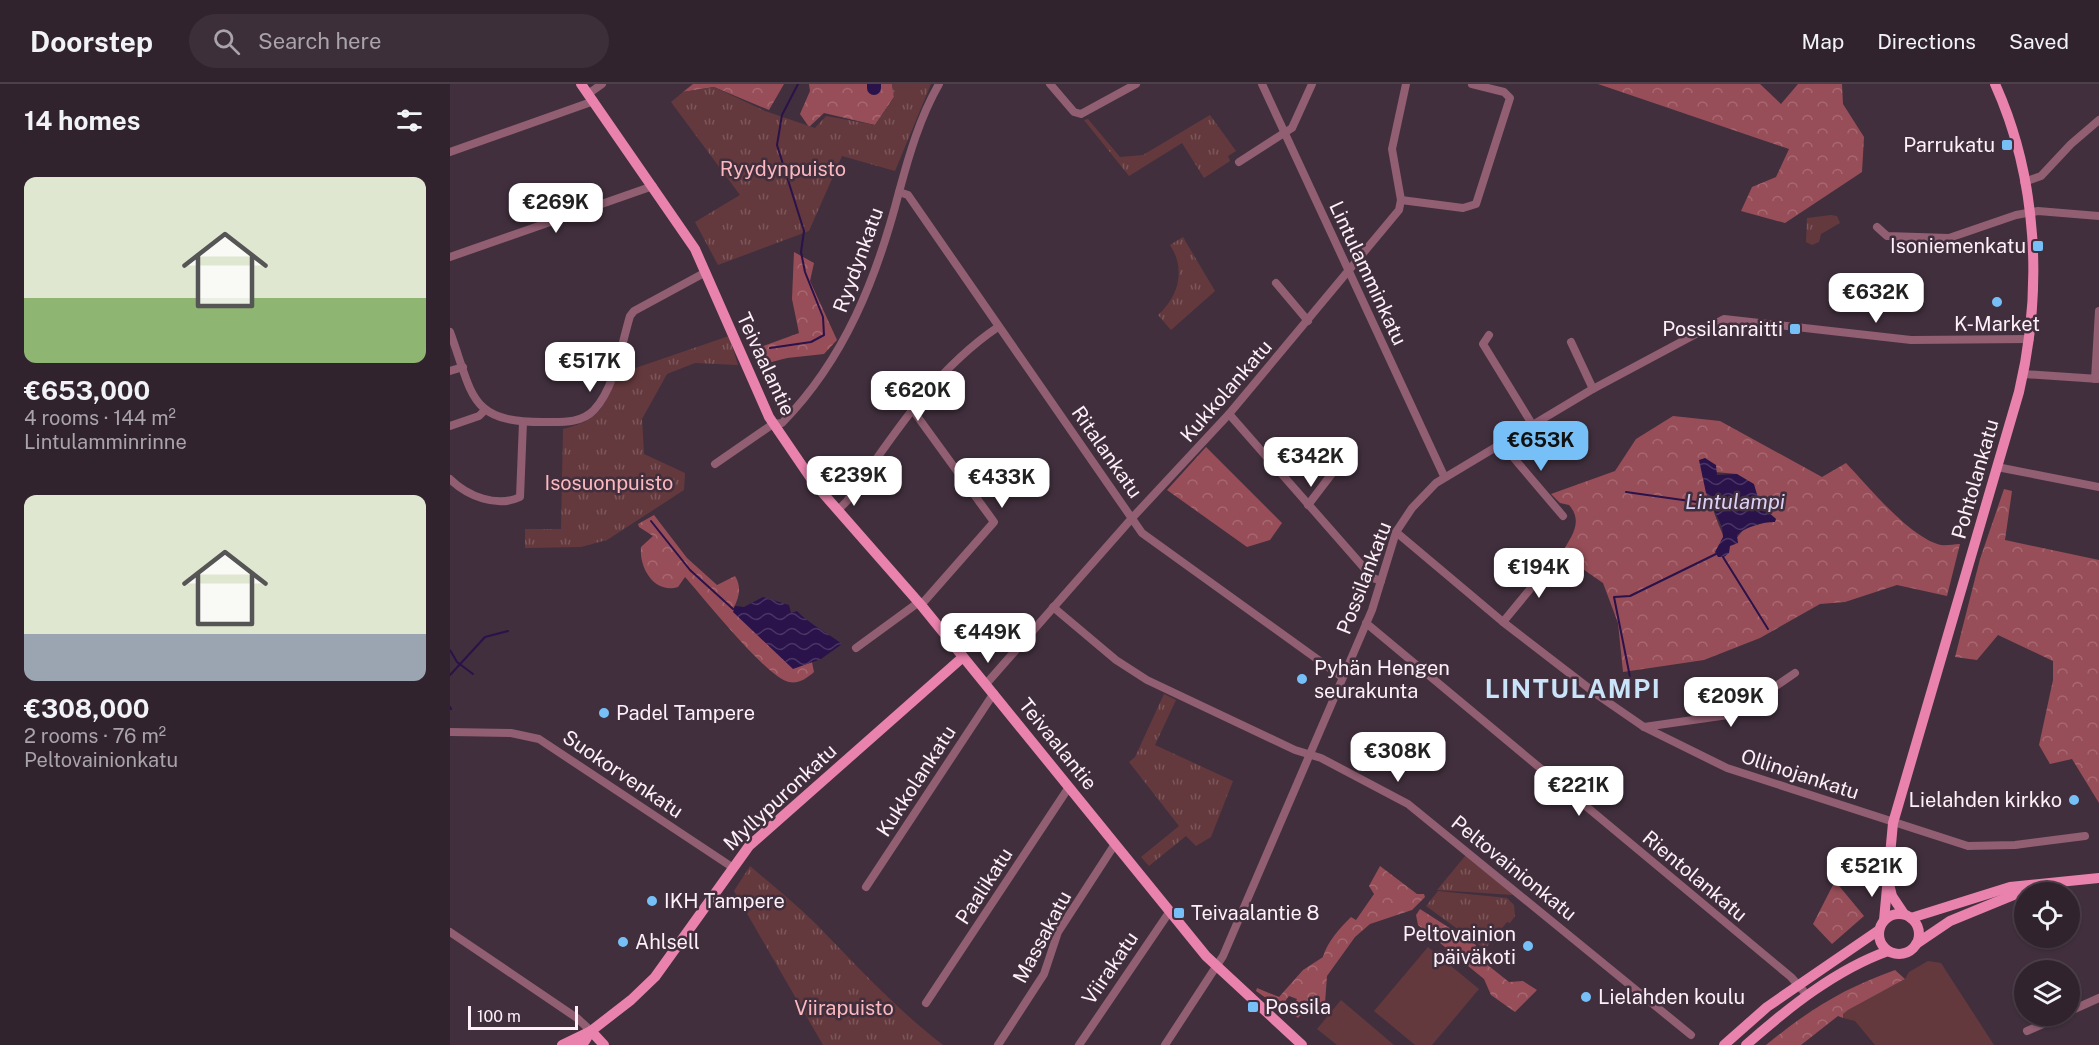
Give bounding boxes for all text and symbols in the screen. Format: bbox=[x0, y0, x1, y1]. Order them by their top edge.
search box bbox=[189, 14, 609, 68]
text: Doorstep bbox=[30, 25, 153, 58]
icon: search bbox=[210, 25, 243, 58]
text: Search here bbox=[258, 28, 381, 54]
text: Map bbox=[1802, 29, 1844, 54]
text: Directions bbox=[1877, 29, 1976, 54]
text: Saved bbox=[2009, 29, 2069, 54]
icon: filters bbox=[393, 104, 426, 137]
text: 14 homes bbox=[24, 105, 140, 136]
place label: Parrukatu bbox=[1903, 133, 1995, 157]
marker: Parrukatu bbox=[2000, 138, 2014, 152]
park label: Ryydynpuisto bbox=[720, 157, 846, 181]
pin: €269K bbox=[514, 183, 598, 234]
text: €269K bbox=[523, 190, 589, 214]
street label: Lintulamminkatu bbox=[1324, 197, 1412, 349]
street label: Ryydynkatu bbox=[828, 204, 888, 316]
icon: home bbox=[171, 216, 279, 324]
place label: Isoniemenkatu bbox=[1890, 234, 2026, 258]
marker: Isoniemenkatu bbox=[2031, 239, 2045, 253]
pin: €632K bbox=[1834, 273, 1918, 324]
text: €632K bbox=[1843, 280, 1909, 304]
marker: K-Market bbox=[1990, 295, 2004, 309]
street label: Teivaalantie bbox=[732, 309, 800, 419]
place label: K-Market bbox=[1954, 312, 2040, 336]
place label: Possilanraitti bbox=[1662, 317, 1783, 341]
marker: Possilanraitti bbox=[1788, 322, 1802, 336]
street label: Kukkolankatu bbox=[1175, 335, 1277, 447]
pin: €517K bbox=[548, 342, 632, 393]
text: €517K bbox=[559, 349, 621, 373]
pin: €620K bbox=[876, 371, 960, 422]
text: €653,000 bbox=[24, 375, 150, 406]
text: €620K bbox=[885, 378, 951, 402]
street label: Ritalankatu bbox=[1067, 401, 1147, 503]
text: 4 rooms · 144 m² bbox=[24, 406, 176, 430]
street label: Pohtolankatu bbox=[1946, 416, 2004, 542]
pin: €653K bbox=[1499, 421, 1583, 472]
text: €653K bbox=[1507, 428, 1575, 452]
text: Lintulamminrinne bbox=[24, 430, 187, 454]
pin: €342K bbox=[1269, 437, 1353, 488]
text: €342K bbox=[1278, 444, 1344, 468]
pin: €239K bbox=[812, 456, 896, 507]
pin: €433K bbox=[960, 458, 1044, 509]
text: €239K bbox=[821, 463, 887, 487]
text: €433K bbox=[968, 465, 1036, 489]
park label: Isosuonpuisto bbox=[545, 471, 673, 495]
water label: Lintulampi bbox=[1685, 489, 1785, 514]
street label: Possilankatu bbox=[1332, 518, 1396, 638]
icon: home bbox=[171, 534, 279, 642]
pin: €194K bbox=[1497, 548, 1581, 599]
text: €194K bbox=[1508, 555, 1570, 579]
pin: €449K bbox=[946, 613, 1030, 664]
text: €449K bbox=[955, 620, 1021, 644]
place label: Pyhän Hengen seurakunta bbox=[1314, 656, 1450, 703]
marker: Pyhän Hengen seurakunta bbox=[1295, 672, 1309, 686]
district label: LINTULAMPI bbox=[1485, 673, 1661, 704]
pin: €209K bbox=[1689, 677, 1773, 728]
text: €209K bbox=[1698, 684, 1764, 708]
text: €308,000 bbox=[24, 693, 150, 724]
street label: Teivaalantie bbox=[1014, 693, 1102, 795]
place label: Padel Tampere bbox=[616, 701, 755, 725]
marker: Padel Tampere bbox=[597, 706, 611, 720]
street label: Kukkolankatu bbox=[871, 721, 961, 841]
text: 2 rooms · 76 m² bbox=[24, 724, 166, 748]
street label: Suokorvenkatu bbox=[558, 725, 688, 823]
pin: €308K bbox=[1356, 732, 1440, 783]
street label: Myllypuronkatu bbox=[719, 739, 841, 855]
text: €308K bbox=[1365, 739, 1431, 763]
street label: Ollinojankatu bbox=[1738, 744, 1862, 804]
text: Peltovainionkatu bbox=[24, 748, 178, 772]
pin: €221K bbox=[1537, 766, 1621, 817]
text: €221K bbox=[1548, 773, 1610, 797]
place label: Lielahden kirkko bbox=[1909, 788, 2062, 812]
marker: Lielahden kirkko bbox=[2067, 793, 2081, 807]
street label: Peltovainionkatu bbox=[1447, 810, 1581, 926]
street label: Rientolankatu bbox=[1638, 825, 1752, 927]
street label: Paalikatu bbox=[950, 843, 1018, 929]
pin: €521K bbox=[1830, 847, 1914, 898]
text: €521K bbox=[1841, 854, 1903, 878]
map controls bbox=[2014, 882, 2080, 1026]
button: locate bbox=[2014, 882, 2080, 948]
street label: Massakatu bbox=[1008, 887, 1076, 987]
place label: IKH Tampere bbox=[664, 889, 785, 913]
marker: IKH Tampere bbox=[645, 894, 659, 908]
place label: Teivaalantie 8 bbox=[1191, 901, 1320, 925]
marker: Teivaalantie 8 bbox=[1172, 906, 1186, 920]
place label: Peltovainion päiväkoti bbox=[1403, 922, 1516, 969]
street label: Viirakatu bbox=[1077, 927, 1143, 1009]
place label: Ahlsell bbox=[635, 930, 700, 954]
marker: Ahlsell bbox=[616, 935, 630, 949]
marker: Peltovainion päiväkoti bbox=[1521, 939, 1535, 953]
button: layers bbox=[2014, 960, 2080, 1026]
place label: Lielahden koulu bbox=[1598, 985, 1745, 1009]
marker: Lielahden koulu bbox=[1579, 990, 1593, 1004]
place label: Possila bbox=[1265, 995, 1331, 1019]
park label: Viirapuisto bbox=[794, 996, 894, 1020]
marker: Possila bbox=[1246, 1000, 1260, 1014]
scale bar bbox=[468, 1003, 578, 1030]
text: 100 m bbox=[477, 1007, 521, 1026]

